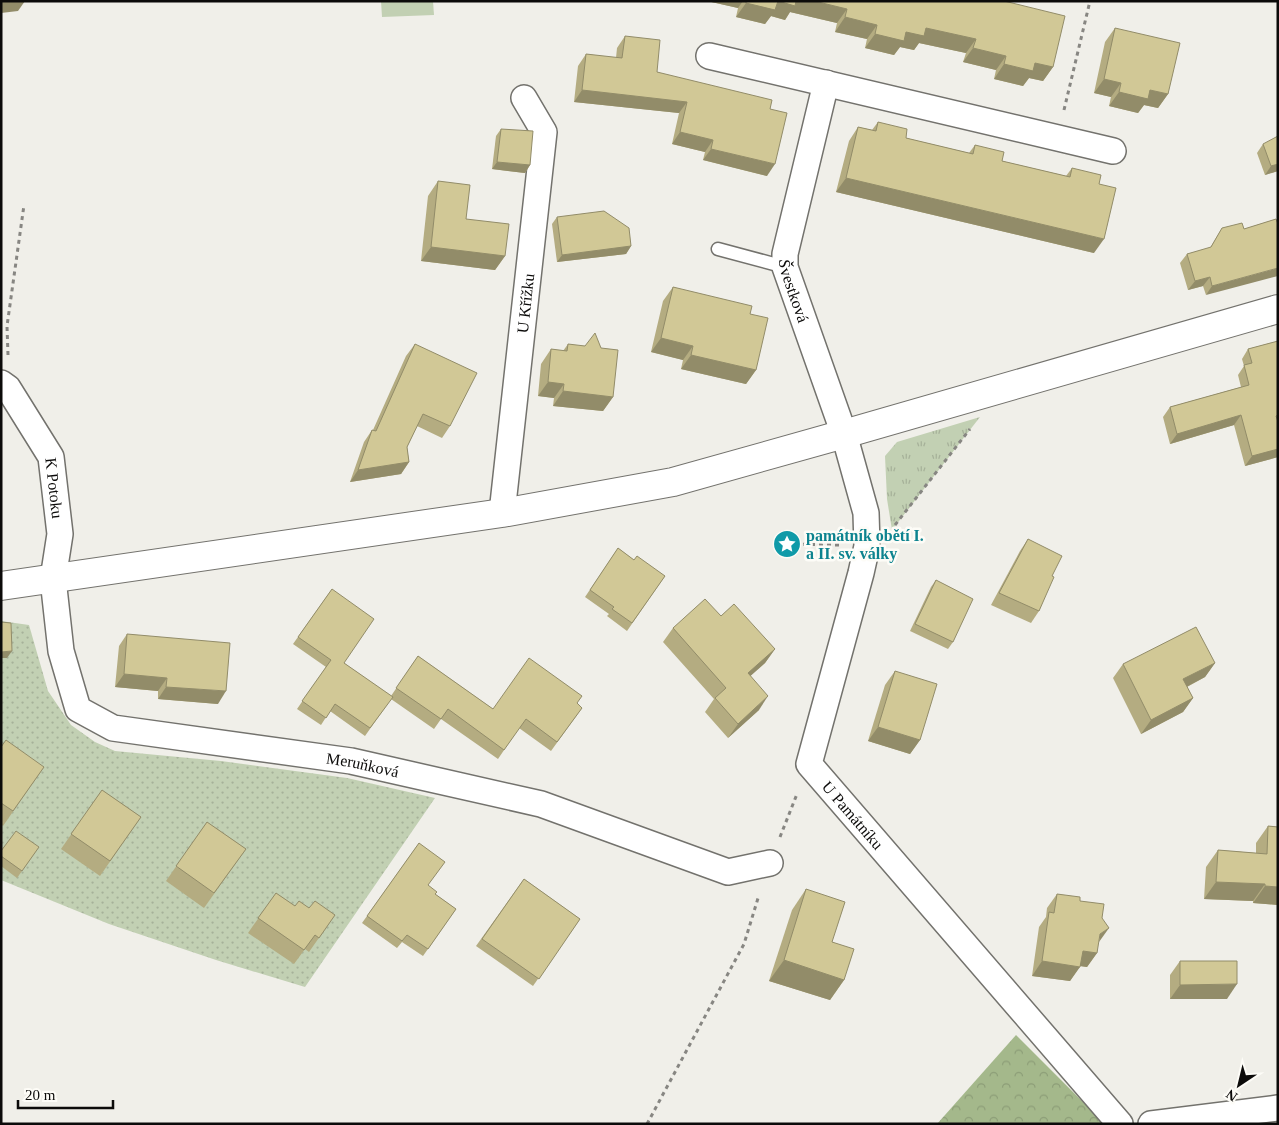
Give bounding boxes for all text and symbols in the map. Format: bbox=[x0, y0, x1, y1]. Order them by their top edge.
street label: Švestková bbox=[777, 259, 812, 325]
street label: U Křížku bbox=[513, 273, 537, 334]
street label: K Potoku bbox=[43, 457, 67, 519]
place label: památník obětí I. a II. sv. války bbox=[806, 527, 924, 563]
place icon: památník obětí I. a II. sv. války bbox=[772, 529, 802, 559]
street label: Meruňková bbox=[325, 749, 401, 780]
street label: U Památníku bbox=[819, 778, 887, 852]
north arrow bbox=[1214, 1060, 1264, 1110]
scale bar bbox=[18, 1078, 112, 1110]
text: N bbox=[1223, 1086, 1240, 1104]
text: 20 m bbox=[25, 1087, 56, 1103]

